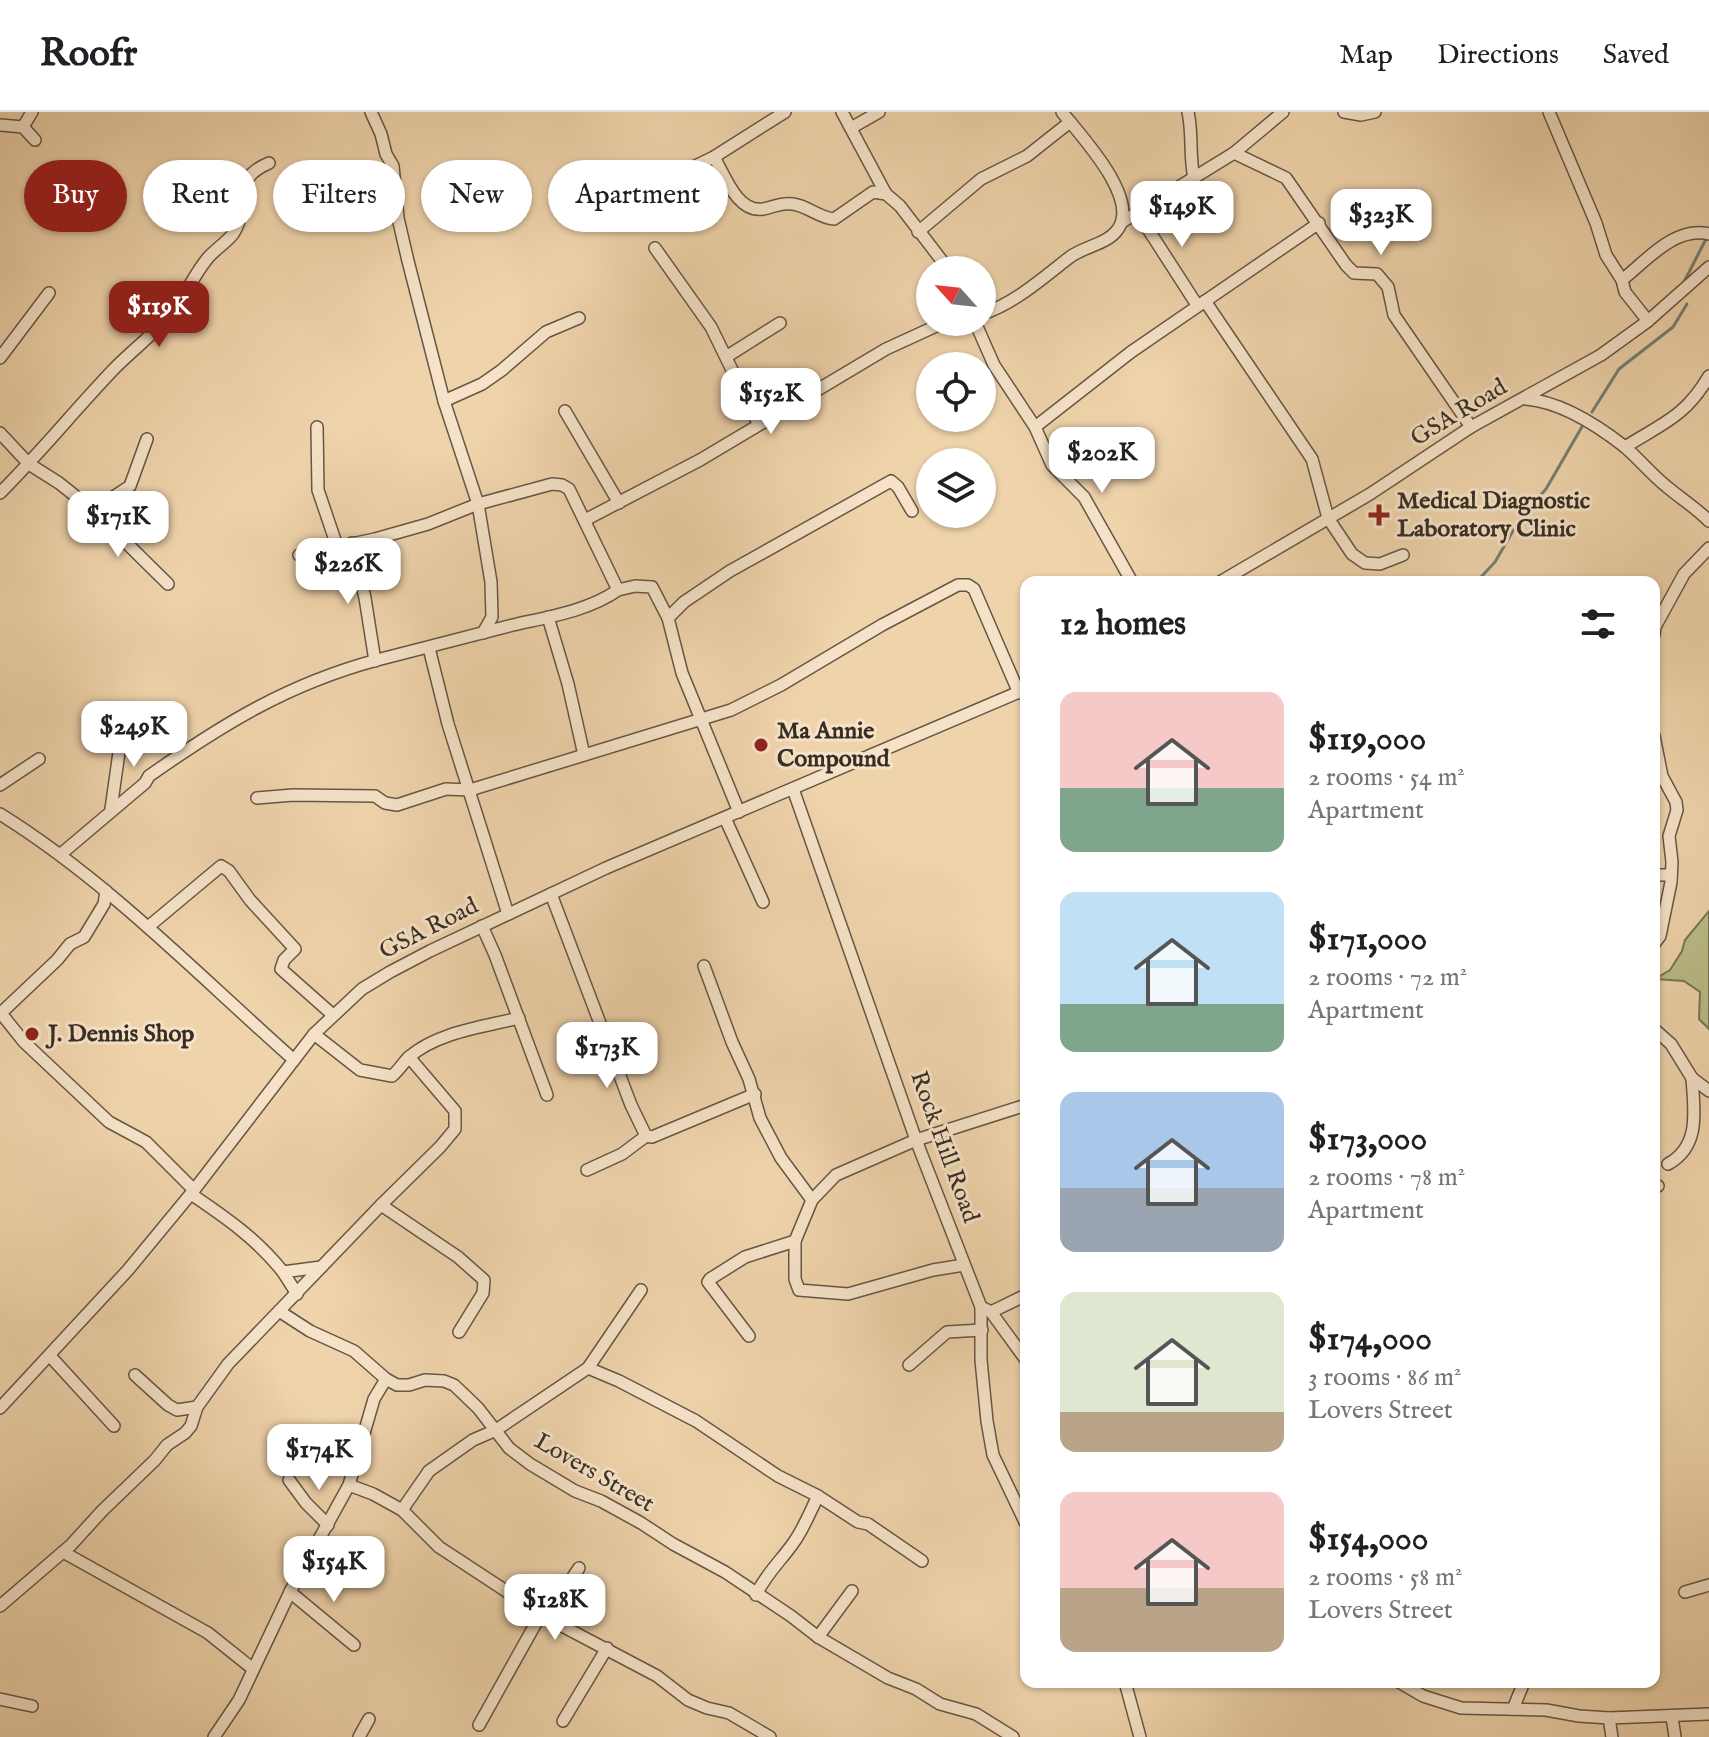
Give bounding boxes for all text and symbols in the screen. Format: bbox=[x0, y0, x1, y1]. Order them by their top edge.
text: Roofr bbox=[40, 31, 137, 79]
text: Map bbox=[1339, 38, 1393, 73]
text: Directions bbox=[1437, 38, 1559, 73]
text: Saved bbox=[1603, 38, 1669, 73]
chip: Buy bbox=[24, 160, 127, 232]
chip: Rent bbox=[143, 160, 257, 232]
chip: Filters bbox=[273, 160, 405, 232]
chip: New bbox=[421, 160, 532, 232]
chip: Apartment bbox=[548, 160, 728, 232]
pin: $149K bbox=[1126, 181, 1238, 249]
pin: $323K bbox=[1325, 189, 1437, 257]
text: $149K bbox=[1149, 190, 1215, 223]
text: $323K bbox=[1349, 198, 1413, 231]
north arrow bbox=[916, 256, 996, 336]
map controls bbox=[916, 256, 996, 528]
pin: $119K bbox=[103, 281, 215, 349]
text: $119K bbox=[127, 290, 191, 323]
button: locate bbox=[916, 352, 996, 432]
pin: $152K bbox=[715, 368, 827, 436]
street label: GSA Road bbox=[1405, 372, 1513, 454]
text: $152K bbox=[739, 377, 803, 410]
pin: $202K bbox=[1046, 427, 1158, 495]
text: $202K bbox=[1067, 436, 1137, 469]
button: layers bbox=[916, 448, 996, 528]
place label: Medical Diagnostic Laboratory Clinic bbox=[1397, 486, 1590, 545]
pin: $171K bbox=[62, 491, 174, 559]
text: $171K bbox=[86, 500, 150, 533]
marker: Medical Diagnostic Laboratory Clinic bbox=[1368, 504, 1390, 526]
pin: $226K bbox=[292, 538, 404, 606]
text: $226K bbox=[314, 547, 382, 580]
icon: filters bbox=[1576, 602, 1620, 646]
text: 12 homes bbox=[1060, 603, 1186, 646]
pin: $249K bbox=[78, 701, 190, 769]
text: $249K bbox=[99, 710, 169, 743]
place label: Ma Annie Compound bbox=[777, 716, 891, 775]
text: $119,000 bbox=[1308, 718, 1426, 761]
icon: home bbox=[1124, 724, 1220, 820]
marker: Ma Annie Compound bbox=[752, 736, 770, 754]
text: 2 rooms · 54 m² bbox=[1308, 761, 1465, 794]
text: Apartment bbox=[1308, 794, 1424, 827]
street label: GSA Road bbox=[374, 891, 484, 967]
text: $171,000 bbox=[1308, 918, 1427, 961]
icon: home bbox=[1124, 924, 1220, 1020]
text: 2 rooms · 72 m² bbox=[1308, 961, 1467, 994]
text: Apartment bbox=[1308, 994, 1424, 1027]
place label: J. Dennis Shop bbox=[45, 1019, 194, 1050]
pin: $173K bbox=[551, 1022, 663, 1090]
marker: J. Dennis Shop bbox=[23, 1025, 41, 1043]
text: $173K bbox=[575, 1031, 639, 1064]
street label: Rock Hill Road bbox=[902, 1067, 986, 1227]
text: $173,000 bbox=[1308, 1118, 1427, 1161]
icon: home bbox=[1124, 1124, 1220, 1220]
text: 2 rooms · 78 m² bbox=[1308, 1161, 1465, 1194]
text: Apartment bbox=[1308, 1194, 1424, 1227]
text: $174,000 bbox=[1308, 1318, 1432, 1361]
icon: home bbox=[1124, 1324, 1220, 1420]
text: 3 rooms · 86 m² bbox=[1308, 1361, 1461, 1394]
text: Lovers Street bbox=[1308, 1394, 1453, 1427]
pin: $174K bbox=[263, 1424, 375, 1492]
street label: Lovers Street bbox=[528, 1426, 660, 1520]
text: $174K bbox=[285, 1433, 353, 1466]
text: $154,000 bbox=[1308, 1518, 1428, 1561]
icon: home bbox=[1124, 1524, 1220, 1620]
pin: $154K bbox=[278, 1536, 390, 1604]
text: $154K bbox=[302, 1545, 366, 1578]
text: 2 rooms · 58 m² bbox=[1308, 1561, 1462, 1594]
pin: $128K bbox=[499, 1574, 611, 1642]
text: $128K bbox=[522, 1583, 588, 1616]
text: Lovers Street bbox=[1308, 1594, 1453, 1627]

